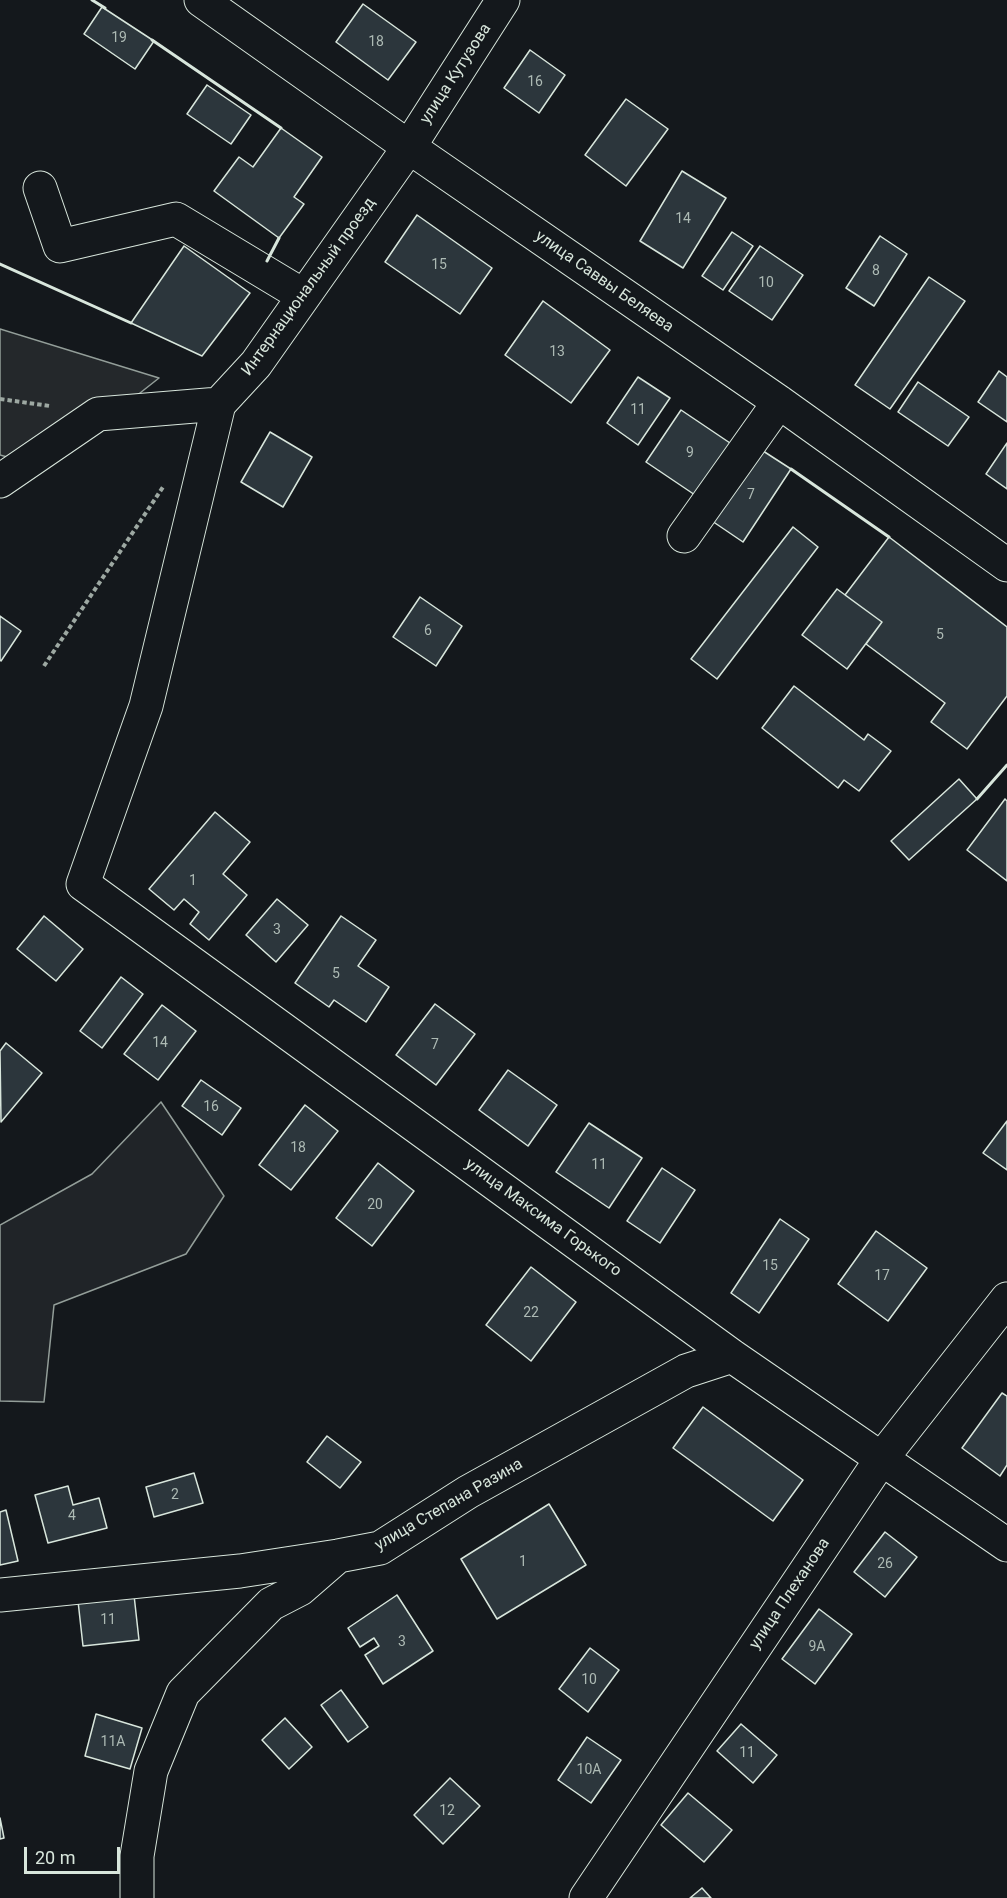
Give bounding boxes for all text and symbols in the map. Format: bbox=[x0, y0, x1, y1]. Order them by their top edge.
street label: улица Кутузова bbox=[416, 20, 496, 128]
house number: 19 bbox=[111, 30, 127, 46]
house number: 18 bbox=[368, 34, 384, 50]
house number: 16 bbox=[527, 74, 543, 90]
street label: Интернациональный проезд bbox=[238, 194, 380, 380]
house number: 14 bbox=[675, 211, 691, 227]
street label: улица Саввы Беляева bbox=[531, 227, 677, 337]
house number: 15 bbox=[431, 257, 447, 273]
house number: 8 bbox=[872, 263, 880, 279]
house number: 10 bbox=[758, 275, 774, 291]
house number: 13 bbox=[549, 344, 565, 360]
house number: 11 bbox=[630, 402, 646, 418]
house number: 9 bbox=[686, 445, 694, 461]
house number: 7 bbox=[747, 487, 755, 503]
house number: 6 bbox=[424, 623, 432, 639]
house number: 5 bbox=[936, 627, 944, 643]
house number: 1 bbox=[189, 873, 197, 889]
house number: 3 bbox=[273, 922, 281, 938]
house number: 5 bbox=[332, 966, 340, 982]
house number: 14 bbox=[152, 1035, 168, 1051]
house number: 7 bbox=[431, 1037, 439, 1053]
house number: 16 bbox=[203, 1099, 219, 1115]
house number: 18 bbox=[290, 1140, 306, 1156]
street label: улица Максима Горького bbox=[461, 1155, 625, 1281]
house number: 11 bbox=[591, 1157, 607, 1173]
house number: 20 bbox=[367, 1197, 383, 1213]
house number: 15 bbox=[762, 1258, 778, 1274]
house number: 17 bbox=[874, 1268, 890, 1284]
house number: 22 bbox=[523, 1305, 539, 1321]
street label: улица Степана Разина bbox=[372, 1455, 526, 1555]
house number: 2 bbox=[171, 1487, 179, 1503]
house number: 4 bbox=[68, 1508, 76, 1524]
street label: улица Плеханова bbox=[746, 1535, 834, 1653]
house number: 1 bbox=[519, 1554, 527, 1570]
house number: 26 bbox=[877, 1556, 893, 1572]
house number: 11 bbox=[100, 1612, 116, 1628]
house number: 3 bbox=[398, 1634, 406, 1650]
house number: 9А bbox=[808, 1639, 826, 1655]
house number: 10 bbox=[581, 1672, 597, 1688]
house number: 11А bbox=[101, 1734, 125, 1750]
house number: 11 bbox=[739, 1745, 755, 1761]
house number: 10А bbox=[577, 1762, 601, 1778]
house number: 12 bbox=[439, 1803, 455, 1819]
scale bar bbox=[27, 1835, 123, 1873]
text: 20 m bbox=[35, 1847, 75, 1868]

